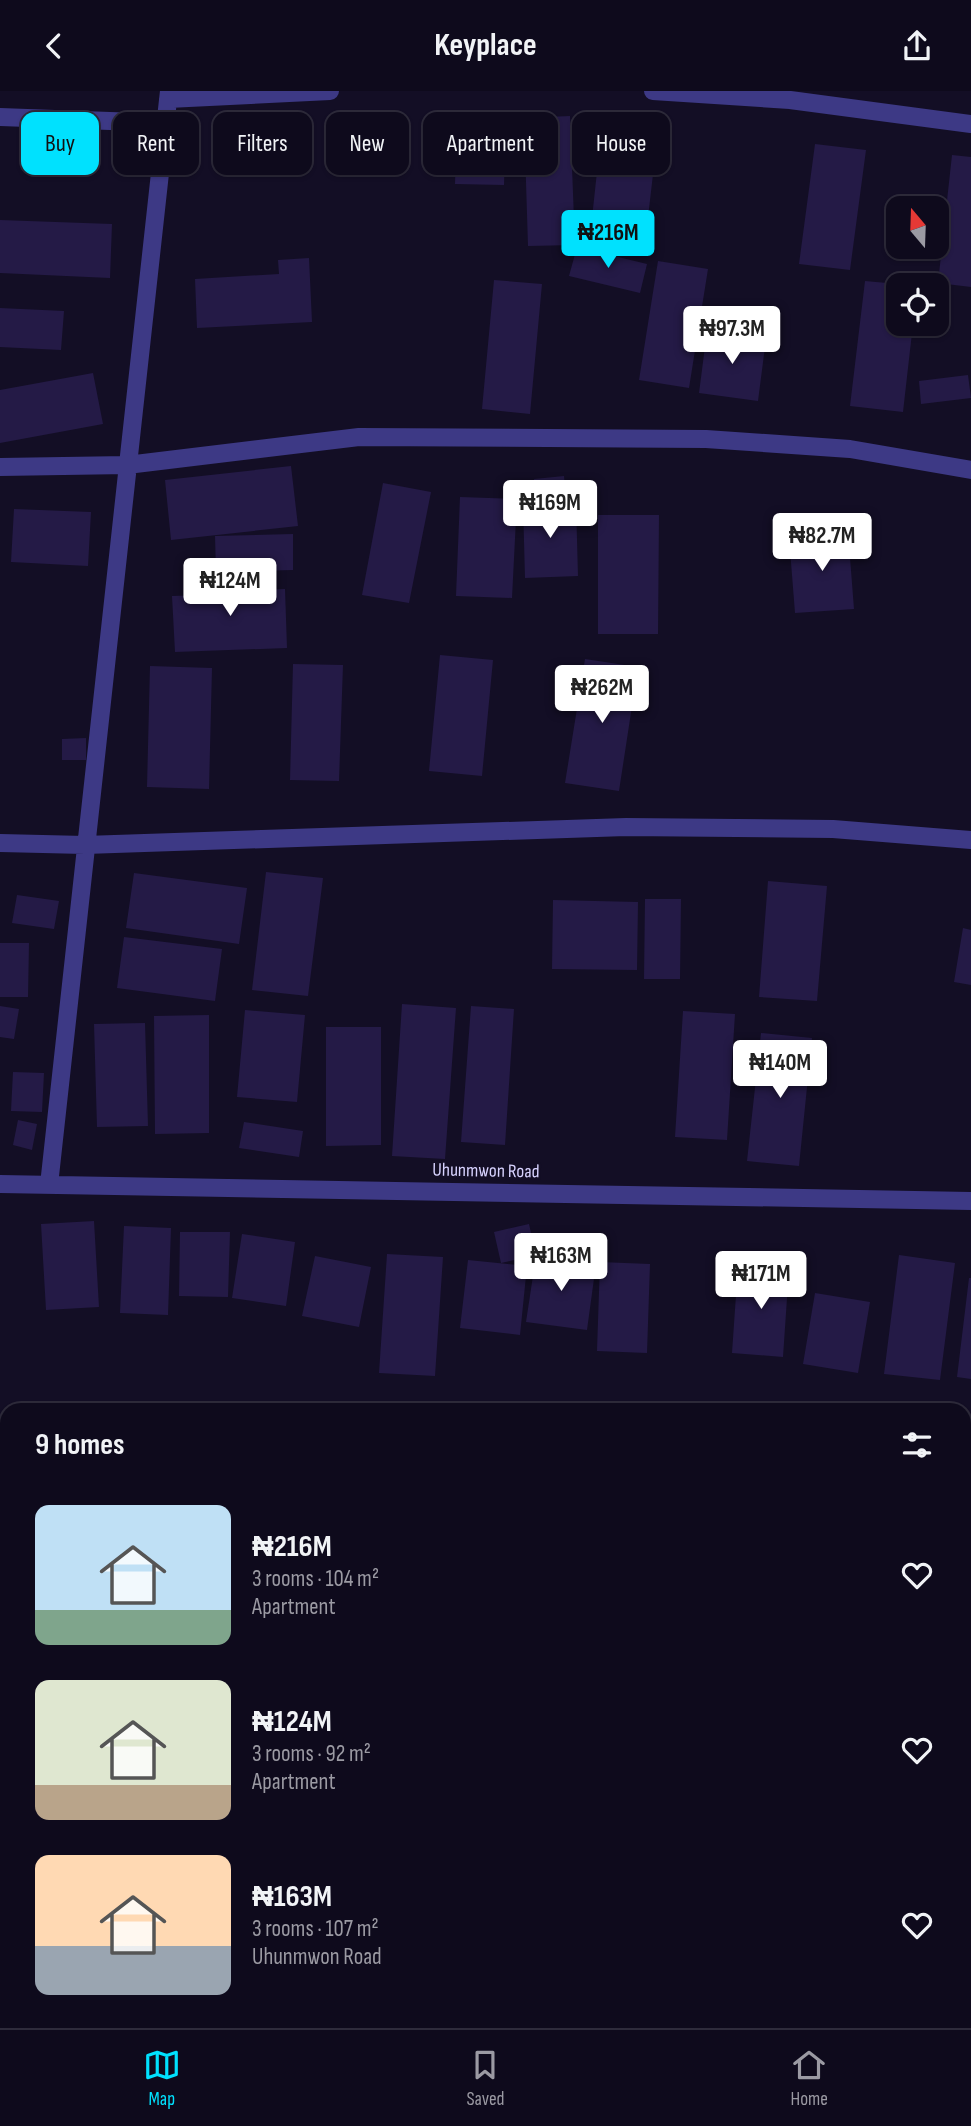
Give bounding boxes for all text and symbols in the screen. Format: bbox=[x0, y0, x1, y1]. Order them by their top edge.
text: Keyplace bbox=[434, 26, 537, 65]
icon: back bbox=[35, 27, 73, 65]
icon: share bbox=[898, 27, 936, 65]
chip: Buy bbox=[21, 112, 99, 175]
chip: Rent bbox=[113, 112, 199, 175]
chip: Filters bbox=[213, 112, 312, 175]
chip: New bbox=[326, 112, 409, 175]
chip: Apartment bbox=[423, 112, 558, 175]
chip: House bbox=[572, 112, 670, 175]
north arrow bbox=[886, 196, 948, 259]
map controls bbox=[886, 196, 949, 336]
pin: ₦216M bbox=[559, 211, 657, 270]
text: ₦216M bbox=[577, 219, 639, 247]
button: locate bbox=[886, 273, 949, 336]
pin: ₦97.3M bbox=[675, 307, 789, 366]
text: ₦97.3M bbox=[699, 315, 765, 343]
pin: ₦169M bbox=[501, 481, 599, 540]
text: ₦169M bbox=[519, 489, 581, 517]
pin: ₦82.7M bbox=[765, 513, 879, 573]
text: ₦82.7M bbox=[789, 522, 855, 550]
pin: ₦124M bbox=[181, 559, 279, 618]
text: ₦124M bbox=[199, 567, 261, 595]
pin: ₦262M bbox=[553, 665, 651, 725]
text: ₦262M bbox=[571, 674, 633, 702]
pin: ₦140M bbox=[731, 1041, 829, 1100]
text: ₦140M bbox=[749, 1049, 811, 1077]
street label: Uhunmwon Road bbox=[432, 1159, 540, 1183]
pin: ₦163M bbox=[512, 1233, 610, 1293]
text: ₦163M bbox=[530, 1242, 592, 1270]
pin: ₦171M bbox=[712, 1251, 810, 1311]
text: ₦171M bbox=[731, 1260, 791, 1288]
icon: filters bbox=[898, 1426, 936, 1464]
text: 9 homes bbox=[35, 1427, 125, 1463]
text: ₦216M bbox=[252, 1529, 332, 1565]
icon: home bbox=[91, 1533, 175, 1617]
icon: heart bbox=[898, 1556, 936, 1594]
text: 3 rooms · 104 m² bbox=[252, 1565, 379, 1593]
text: Apartment bbox=[252, 1593, 336, 1621]
text: ₦124M bbox=[252, 1704, 332, 1740]
icon: home bbox=[91, 1708, 175, 1792]
icon: heart bbox=[898, 1731, 936, 1769]
text: 3 rooms · 92 m² bbox=[252, 1740, 371, 1768]
text: Apartment bbox=[252, 1768, 336, 1796]
text: ₦163M bbox=[252, 1879, 332, 1915]
icon: home bbox=[91, 1883, 175, 1967]
icon: heart bbox=[898, 1906, 936, 1944]
text: 3 rooms · 107 m² bbox=[252, 1915, 379, 1943]
text: Uhunmwon Road bbox=[252, 1943, 382, 1971]
tab: Map bbox=[143, 2046, 181, 2111]
tab: Saved bbox=[466, 2046, 505, 2111]
tab: Home bbox=[790, 2046, 828, 2111]

